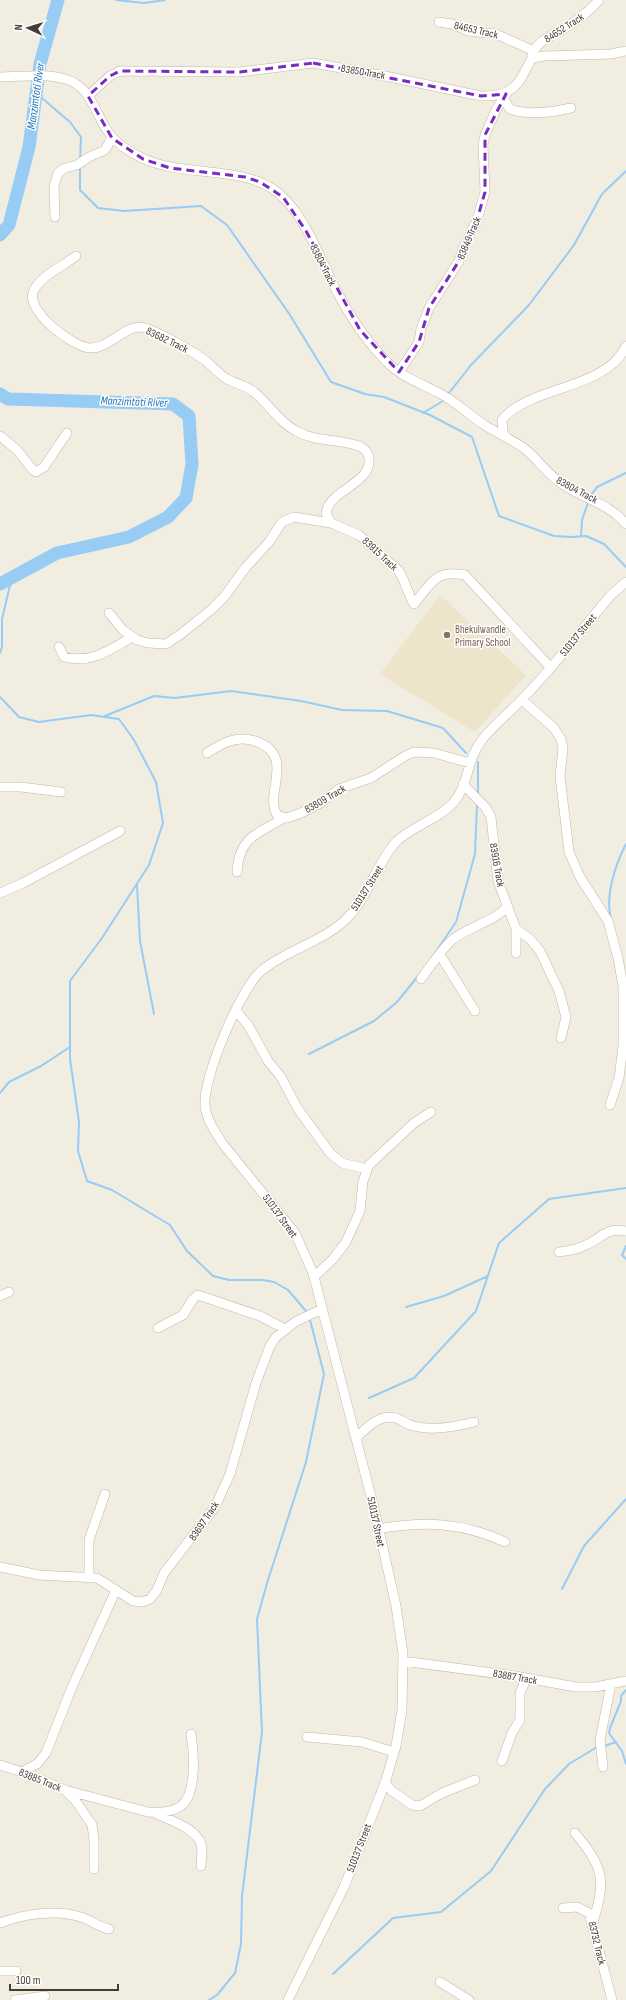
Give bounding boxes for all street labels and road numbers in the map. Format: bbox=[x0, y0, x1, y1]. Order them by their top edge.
street label: 84652 Track bbox=[542, 10, 587, 46]
street label: 84653 Track bbox=[453, 19, 500, 42]
street label: 83850 Track bbox=[340, 62, 387, 82]
street label: 83849 Track bbox=[454, 214, 484, 261]
street label: 83804 Track bbox=[307, 242, 339, 289]
street label: 83682 Track bbox=[144, 324, 191, 356]
street label: 83804 Track bbox=[554, 474, 601, 507]
street label: 83915 Track bbox=[360, 534, 401, 574]
street label: 510137 Street bbox=[557, 611, 599, 659]
street label: 83809 Track bbox=[302, 782, 349, 816]
street label: 83916 Track bbox=[487, 842, 507, 889]
street label: 510137 Street bbox=[348, 862, 386, 913]
street label: 510137 Street bbox=[260, 1192, 301, 1241]
street label: 510137 Street bbox=[364, 1496, 388, 1549]
street label: 83697 Track bbox=[186, 1498, 222, 1543]
street label: 83887 Track bbox=[492, 1667, 539, 1687]
street label: 83885 Track bbox=[17, 1766, 64, 1795]
street label: 510137 Street bbox=[344, 1821, 374, 1874]
street label: 83732 Track bbox=[585, 1920, 609, 1967]

